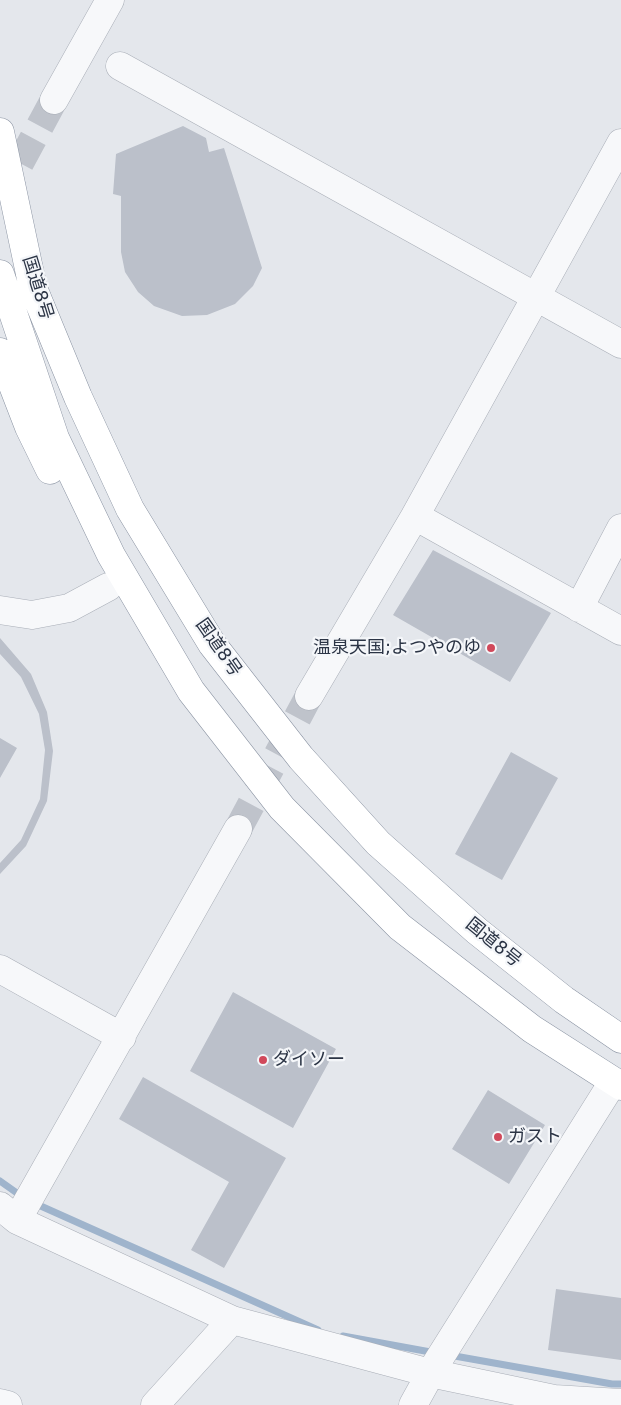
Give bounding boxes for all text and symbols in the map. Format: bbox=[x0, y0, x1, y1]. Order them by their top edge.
street label: 国道8号 bbox=[17, 254, 57, 322]
street label: 国道8号 bbox=[190, 615, 246, 681]
place label: 温泉天国;よつやのゆ bbox=[313, 637, 481, 659]
marker: 温泉天国;よつやのゆ bbox=[485, 642, 497, 654]
street label: 国道8号 bbox=[461, 914, 525, 972]
place label: ダイソー bbox=[273, 1049, 345, 1071]
marker: ダイソー bbox=[257, 1054, 269, 1066]
place label: ガスト bbox=[508, 1126, 562, 1148]
marker: ガスト bbox=[492, 1131, 504, 1143]

